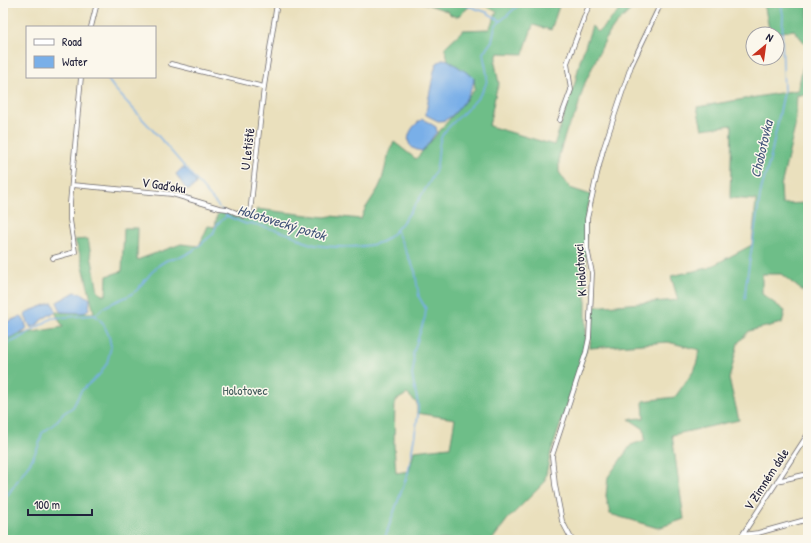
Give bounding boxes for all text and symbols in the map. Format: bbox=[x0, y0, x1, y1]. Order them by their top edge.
legend bbox=[26, 26, 156, 78]
north arrow bbox=[745, 26, 785, 66]
text: N bbox=[764, 30, 776, 45]
text: Road bbox=[62, 33, 82, 50]
text: Water bbox=[62, 53, 88, 70]
water label: Chobotovka bbox=[745, 117, 777, 179]
street label: U Letiště bbox=[235, 127, 259, 171]
street label: V Gaďoku bbox=[141, 173, 187, 197]
water label: Holotovecký potok bbox=[235, 200, 330, 246]
street label: K Holotovci bbox=[569, 243, 591, 297]
park label: Holotovec bbox=[222, 381, 268, 399]
street label: V Zimném dole bbox=[739, 445, 793, 513]
scale bar bbox=[28, 491, 92, 517]
text: 100 m bbox=[34, 496, 60, 513]

